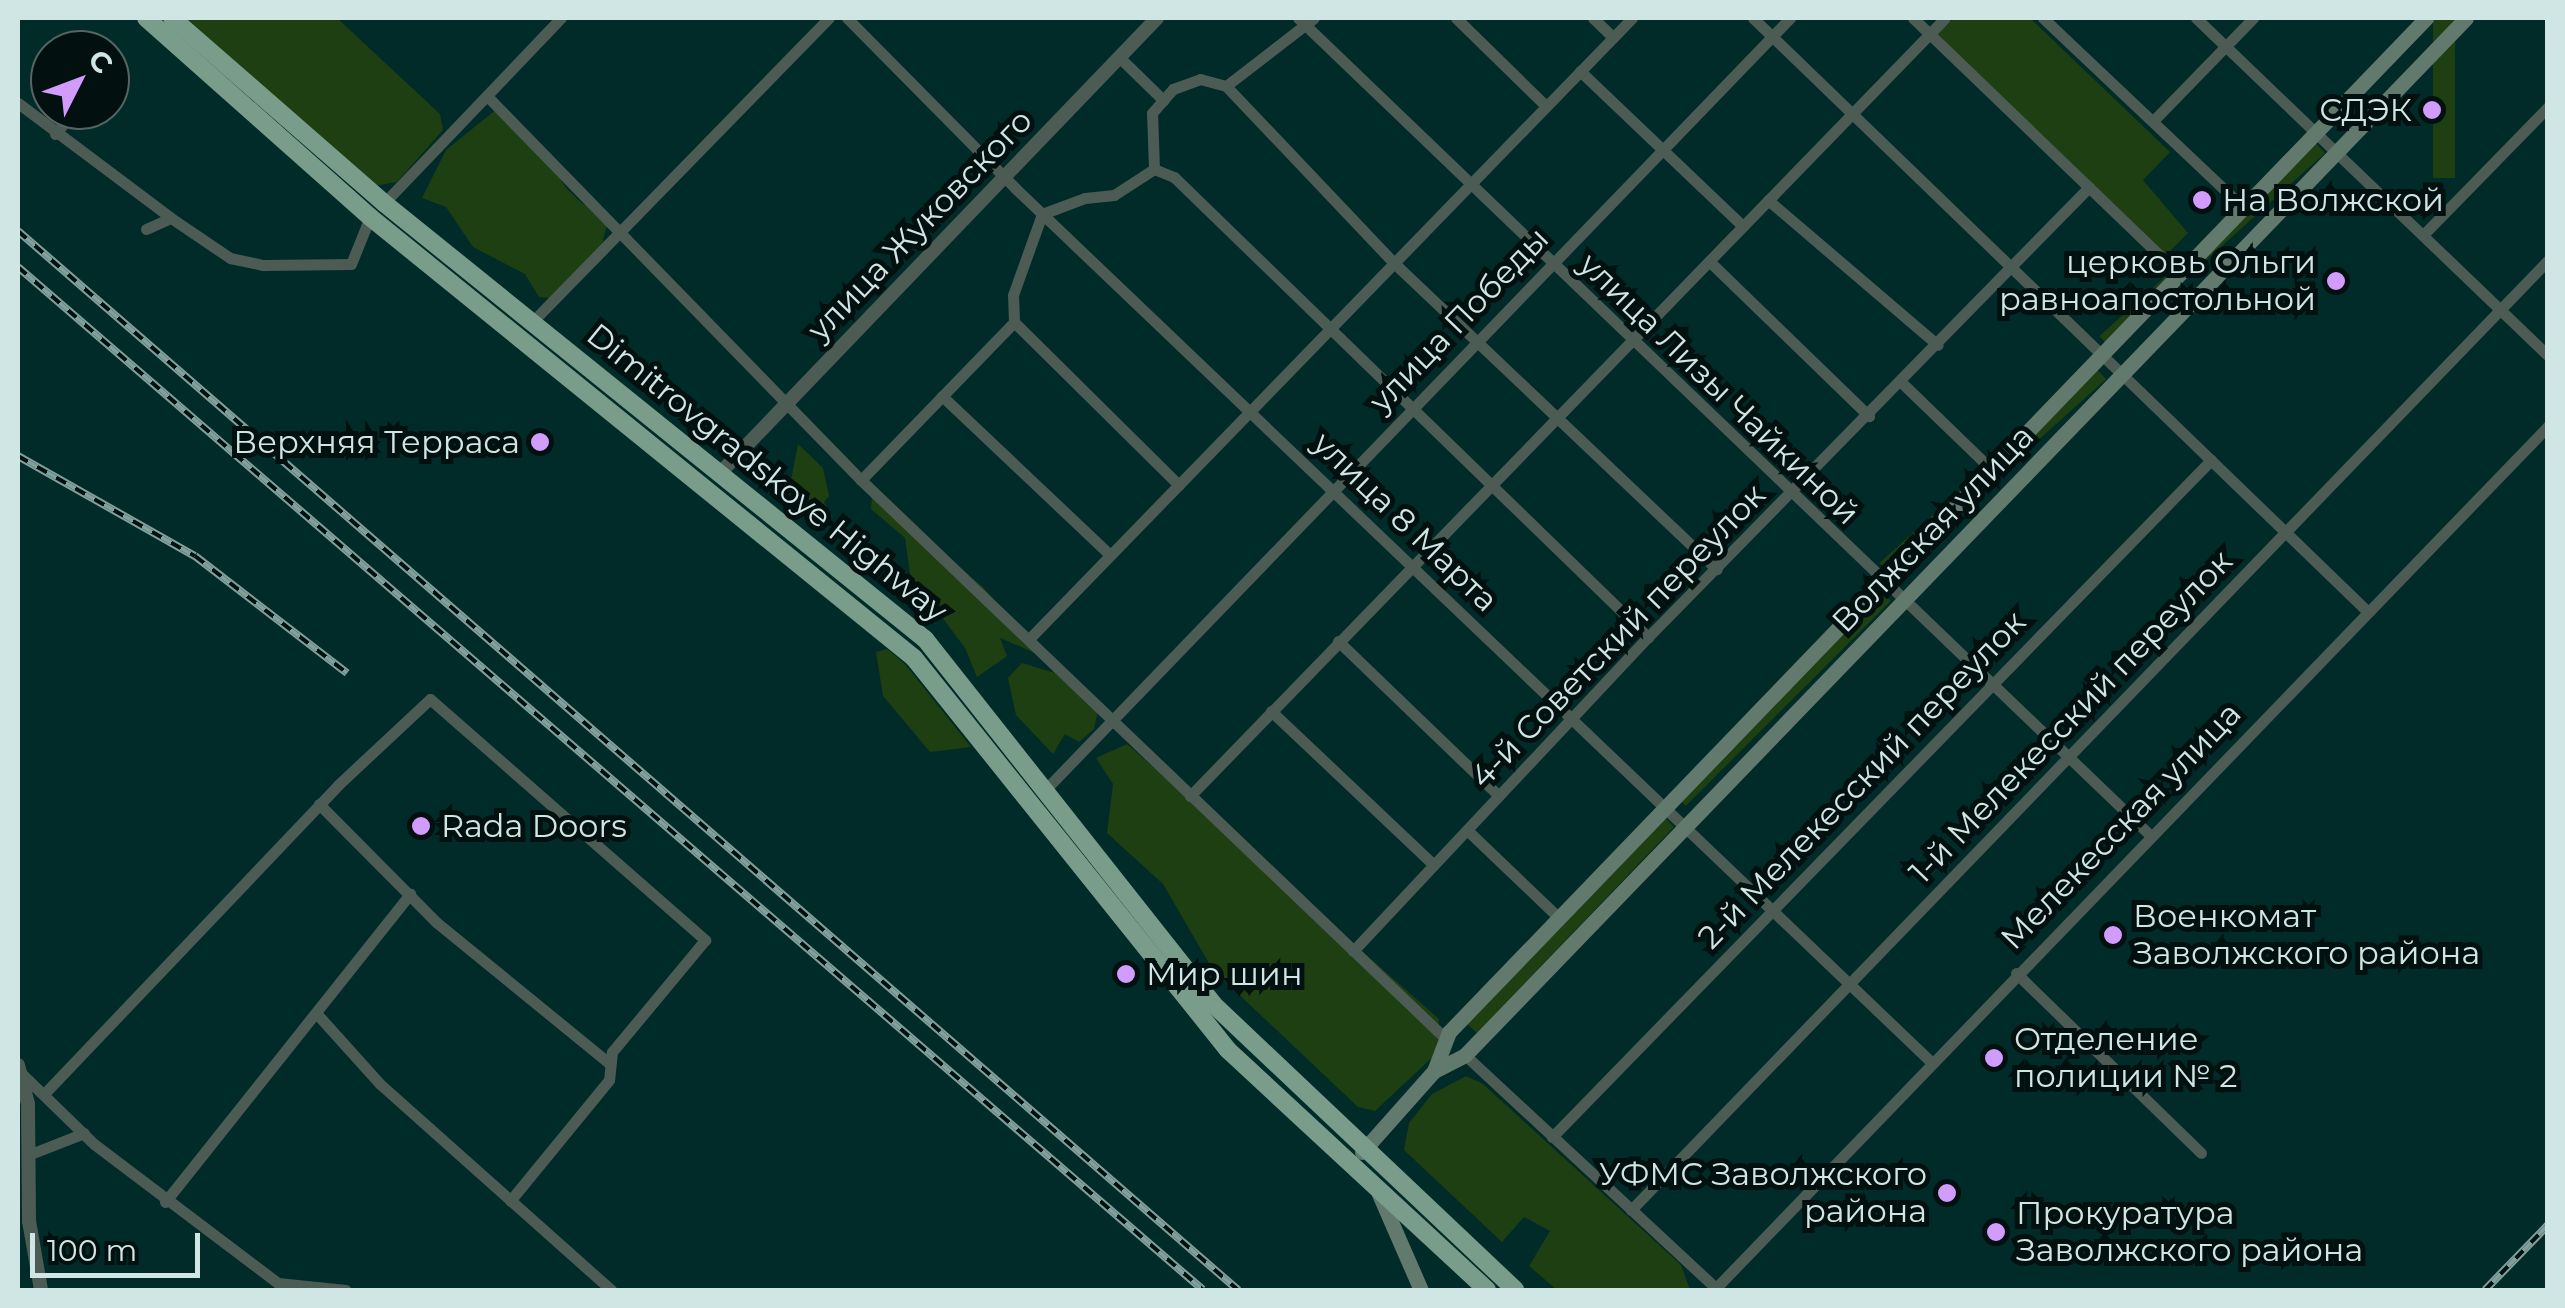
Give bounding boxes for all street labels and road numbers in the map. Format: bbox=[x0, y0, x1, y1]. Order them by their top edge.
street label: улица Жуковского bbox=[800, 101, 1040, 349]
street label: улица Победы bbox=[1361, 220, 1557, 420]
street label: улица Лизы Чайкиной bbox=[1571, 245, 1867, 533]
street label: Dimitrovgradskoye Highway bbox=[579, 316, 955, 630]
street label: Волжская улица bbox=[1824, 417, 2042, 641]
street label: улица 8 Марта bbox=[1305, 424, 1505, 620]
street label: 4-й Советский переулок bbox=[1463, 476, 1773, 796]
street label: 1-й Мелекесский переулок bbox=[1902, 543, 2240, 891]
street label: 2-й Мелекесский переулок bbox=[1690, 603, 2034, 957]
street label: Мелекесская улица bbox=[1993, 695, 2249, 957]

